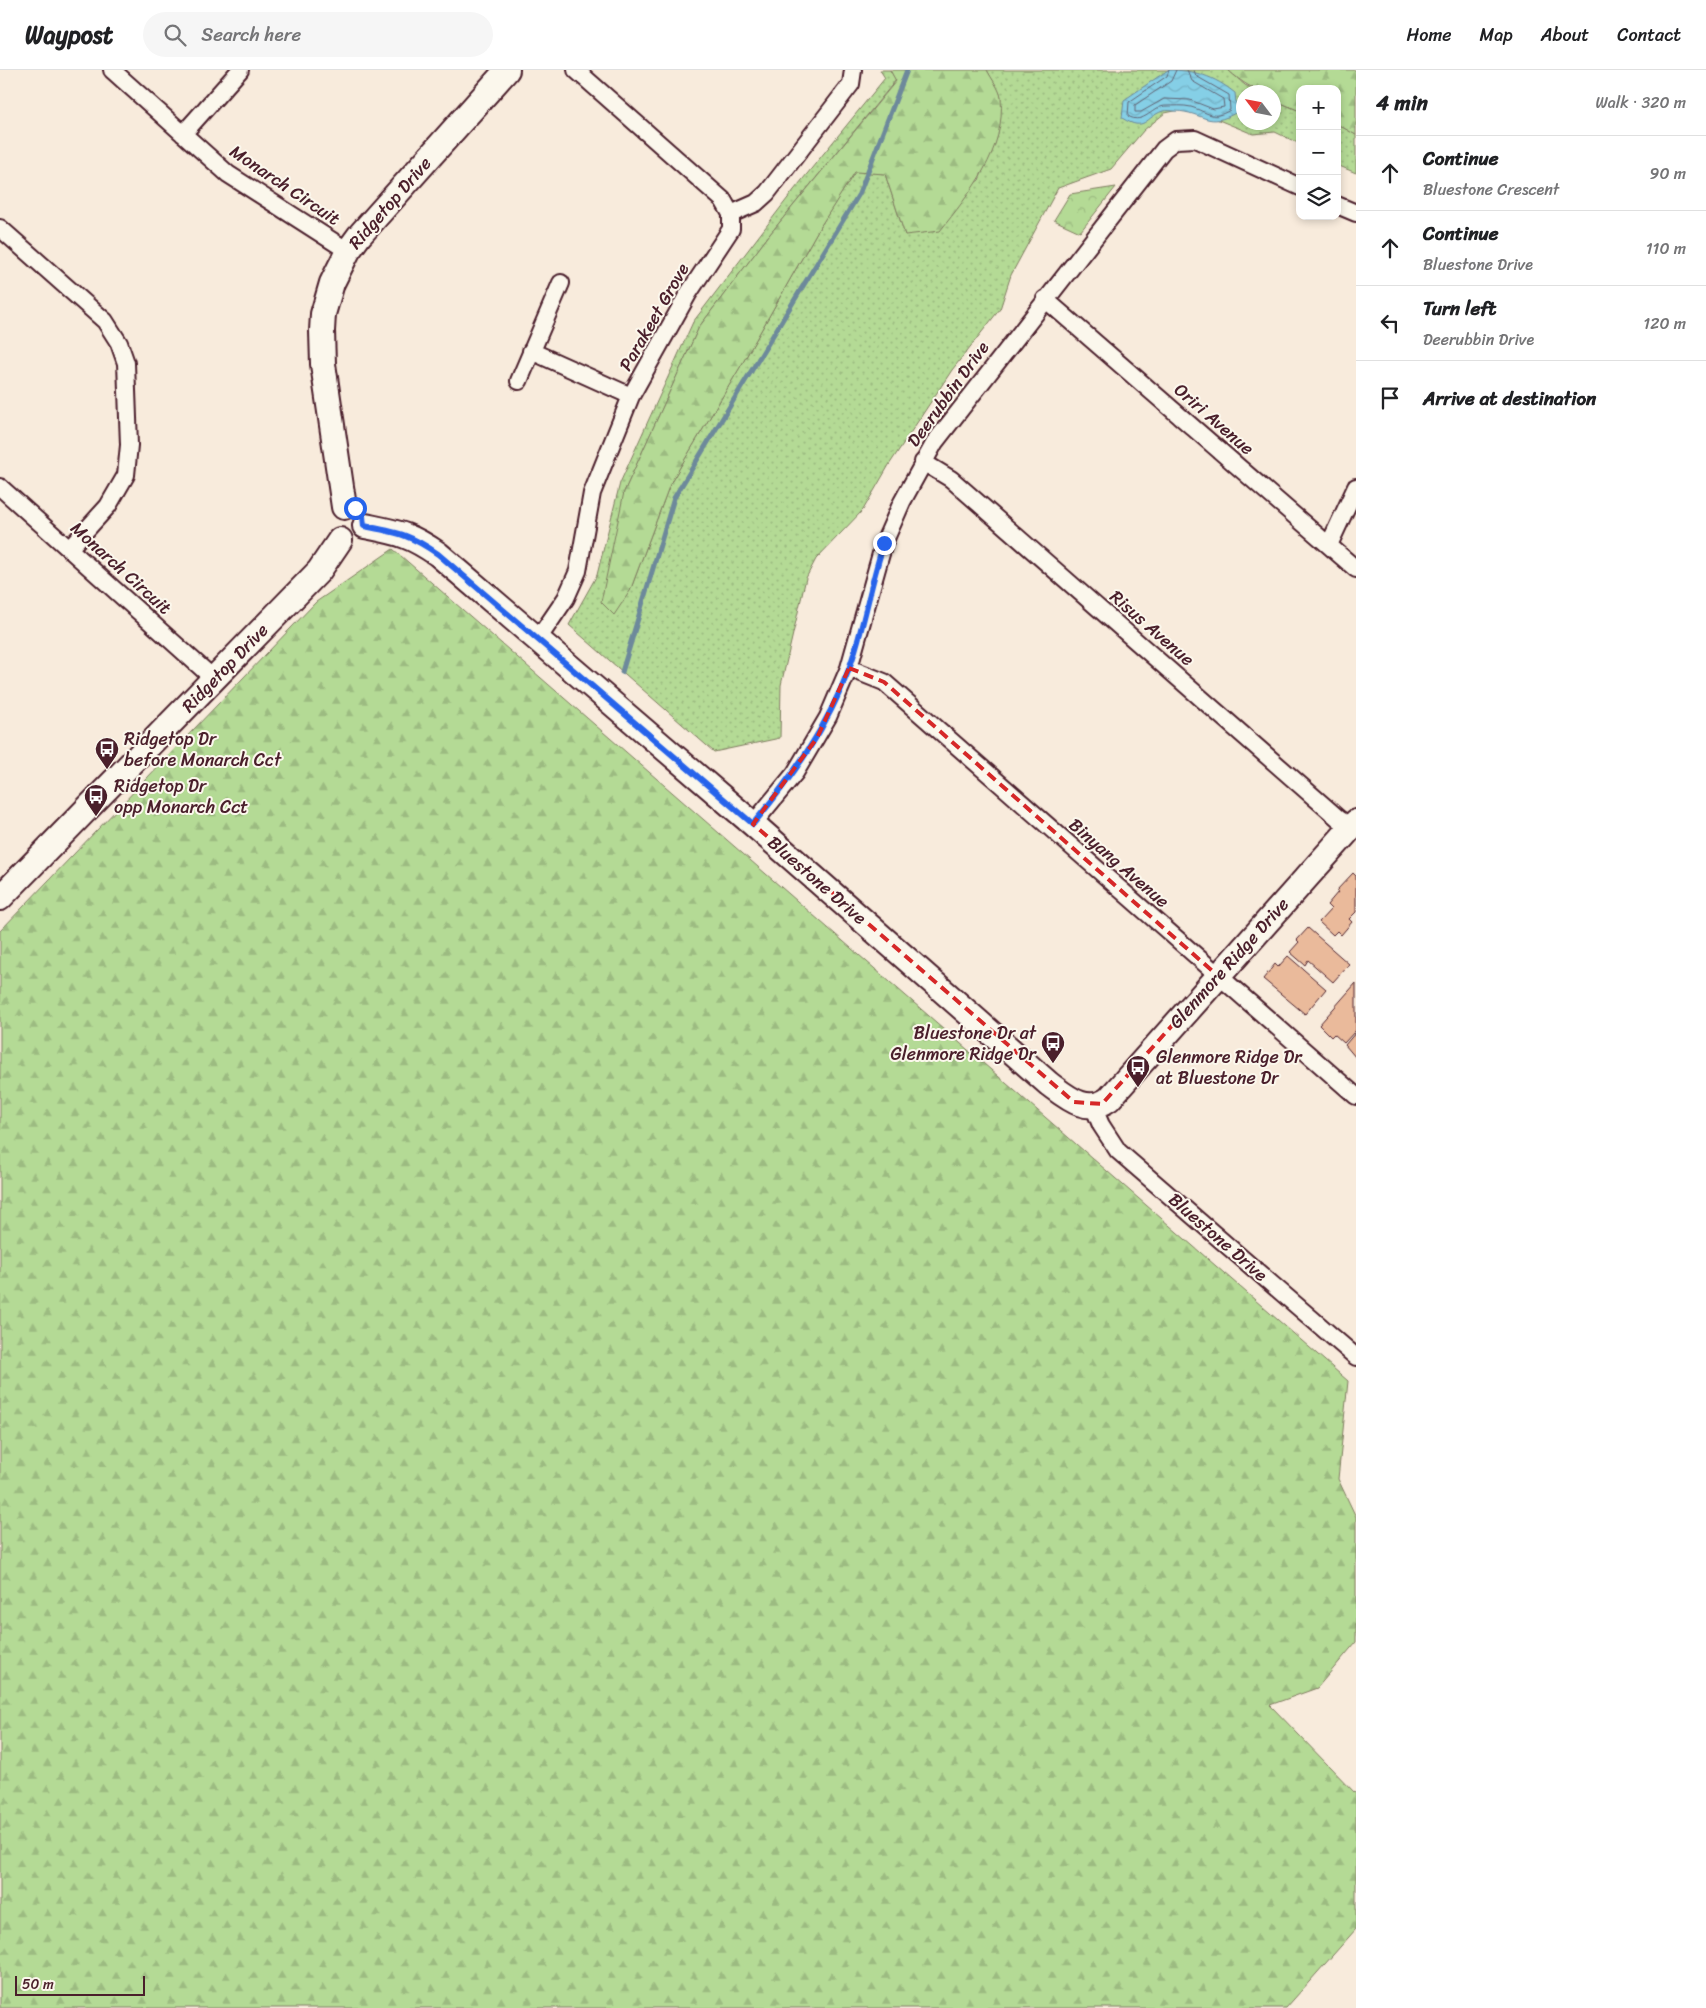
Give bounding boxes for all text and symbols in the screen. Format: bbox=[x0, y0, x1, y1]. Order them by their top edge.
search box bbox=[143, 12, 493, 57]
text: Waypost bbox=[25, 14, 113, 56]
text: Search here bbox=[201, 18, 301, 51]
text: Home bbox=[1407, 19, 1452, 51]
text: Map bbox=[1480, 19, 1513, 51]
text: About bbox=[1541, 19, 1589, 51]
text: Contact bbox=[1617, 19, 1681, 51]
icon: search bbox=[161, 21, 189, 49]
text: 4 min bbox=[1376, 84, 1428, 122]
north arrow bbox=[1236, 85, 1281, 130]
map controls bbox=[1296, 85, 1341, 220]
button: + bbox=[1296, 85, 1341, 130]
text: Walk · 320 m bbox=[1595, 88, 1686, 117]
button: − bbox=[1296, 130, 1341, 175]
street label: Monarch Circuit bbox=[223, 136, 347, 234]
text: Continue bbox=[1423, 142, 1499, 175]
street label: Ridgetop Drive bbox=[340, 149, 440, 257]
icon: ahead bbox=[1376, 159, 1404, 187]
text: 90 m bbox=[1650, 159, 1686, 188]
button: layers bbox=[1296, 175, 1341, 220]
text: Bluestone Crescent bbox=[1423, 175, 1559, 204]
text: Continue bbox=[1423, 217, 1499, 250]
icon: ahead bbox=[1376, 234, 1404, 262]
text: 110 m bbox=[1646, 234, 1686, 263]
text: Bluestone Drive bbox=[1423, 250, 1533, 279]
street label: Parakeet Grove bbox=[610, 257, 698, 377]
text: Turn left bbox=[1423, 292, 1496, 325]
icon: left bbox=[1376, 309, 1404, 337]
text: 120 m bbox=[1643, 309, 1686, 338]
text: Deerubbin Drive bbox=[1423, 325, 1534, 354]
street label: Deerubbin Drive bbox=[898, 334, 998, 454]
street label: Oriri Avenue bbox=[1166, 375, 1262, 463]
text: Arrive at destination bbox=[1423, 382, 1596, 415]
icon: arrive bbox=[1376, 384, 1404, 412]
route start bbox=[344, 497, 367, 520]
street label: Monarch Circuit bbox=[63, 513, 179, 623]
route end bbox=[873, 532, 896, 555]
street label: Risus Avenue bbox=[1102, 582, 1202, 674]
street label: Ridgetop Drive bbox=[174, 616, 276, 720]
place label: Ridgetop Dr before Monarch Cct bbox=[124, 723, 282, 776]
bus stop icon: Ridgetop Dr before Monarch Cct bbox=[94, 736, 120, 770]
place label: Ridgetop Dr opp Monarch Cct bbox=[114, 770, 248, 823]
bus stop icon: Ridgetop Dr opp Monarch Cct bbox=[83, 783, 109, 817]
street label: Binyang Avenue bbox=[1061, 810, 1177, 916]
street label: Bluestone Drive bbox=[760, 827, 874, 933]
street label: Glenmore Ridge Drive bbox=[1161, 890, 1297, 1036]
place label: Bluestone Dr at Glenmore Ridge Dr bbox=[890, 1017, 1038, 1070]
bus stop icon: Bluestone Dr at Glenmore Ridge Dr bbox=[1040, 1030, 1066, 1064]
place label: Glenmore Ridge Dr at Bluestone Dr bbox=[1156, 1041, 1303, 1094]
bus stop icon: Glenmore Ridge Dr at Bluestone Dr bbox=[1125, 1054, 1151, 1088]
street label: Bluestone Drive bbox=[1161, 1184, 1275, 1290]
text: 50 m bbox=[22, 1972, 54, 1997]
scale bar bbox=[15, 1973, 145, 1996]

